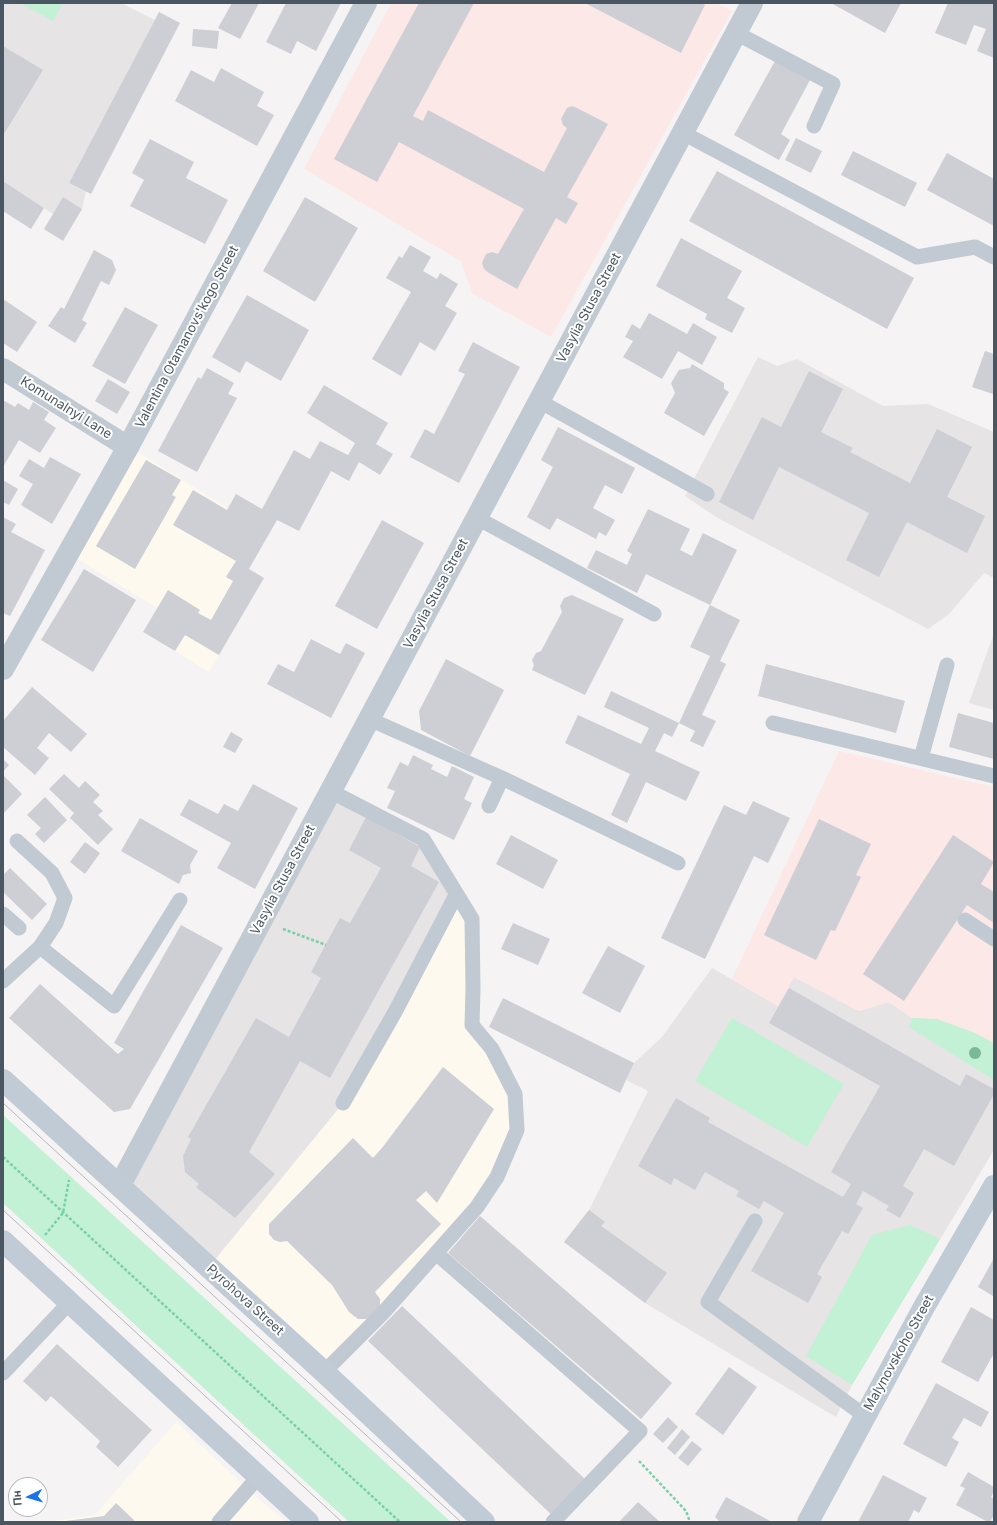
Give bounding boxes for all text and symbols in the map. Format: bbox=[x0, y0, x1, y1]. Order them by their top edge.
street label: Valentina Otamanovs'kogo Street bbox=[132, 243, 242, 431]
street label: Vasylia Stusa Street bbox=[554, 251, 624, 365]
street label: Komunalnyi Lane bbox=[17, 374, 115, 442]
street label: Vasylia Stusa Street bbox=[401, 537, 471, 651]
street label: Vasylia Stusa Street bbox=[248, 823, 318, 937]
street label: Pyrohova Street bbox=[203, 1261, 287, 1339]
street label: Malynovskoho Street bbox=[861, 1293, 937, 1413]
north arrow bbox=[8, 1477, 48, 1517]
text: Пн bbox=[9, 1490, 25, 1506]

